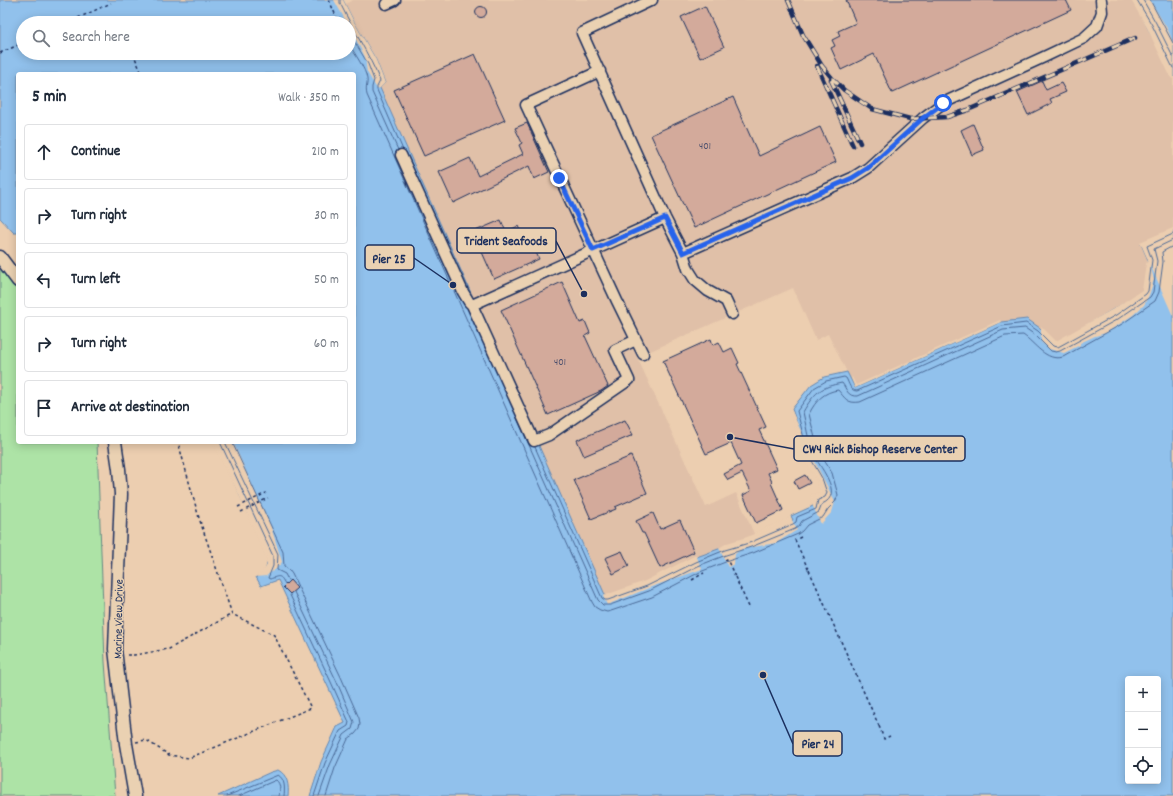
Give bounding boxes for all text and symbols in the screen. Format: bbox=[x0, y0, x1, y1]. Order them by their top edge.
search box bbox=[16, 16, 356, 60]
icon: search bbox=[30, 27, 52, 49]
text: Search here bbox=[62, 27, 130, 49]
text: 5 min bbox=[32, 86, 66, 110]
text: Walk · 350 m bbox=[278, 89, 340, 108]
route start bbox=[934, 94, 952, 112]
house number: 401 bbox=[699, 140, 711, 154]
icon: ahead bbox=[33, 141, 55, 163]
text: Continue bbox=[71, 141, 120, 163]
text: 210 m bbox=[311, 143, 339, 162]
route end bbox=[550, 169, 568, 187]
icon: right bbox=[33, 205, 55, 227]
text: Turn right bbox=[71, 205, 127, 227]
text: 30 m bbox=[314, 207, 339, 226]
callout: Trident Seafoods bbox=[457, 228, 556, 253]
text: Trident Seafoods bbox=[464, 233, 548, 252]
callout: Pier 25 bbox=[365, 245, 414, 270]
text: Pier 25 bbox=[372, 251, 406, 270]
icon: left bbox=[33, 269, 55, 291]
text: Turn left bbox=[71, 269, 120, 291]
text: 50 m bbox=[314, 271, 339, 290]
icon: right bbox=[33, 333, 55, 355]
text: Turn right bbox=[71, 333, 127, 355]
text: 60 m bbox=[314, 335, 339, 354]
house number: 401 bbox=[554, 356, 566, 370]
icon: arrive bbox=[33, 397, 55, 419]
text: Arrive at destination bbox=[71, 397, 189, 419]
callout: CW4 Rick Bishop Reserve Center bbox=[794, 436, 965, 461]
text: CW4 Rick Bishop Reserve Center bbox=[803, 441, 959, 460]
street label: Marine View Drive bbox=[110, 579, 129, 659]
map controls bbox=[1125, 676, 1161, 784]
button: + bbox=[1125, 676, 1161, 712]
button: − bbox=[1125, 712, 1161, 748]
callout: Pier 24 bbox=[793, 731, 842, 756]
text: Pier 24 bbox=[802, 736, 834, 755]
button: locate bbox=[1125, 748, 1161, 784]

